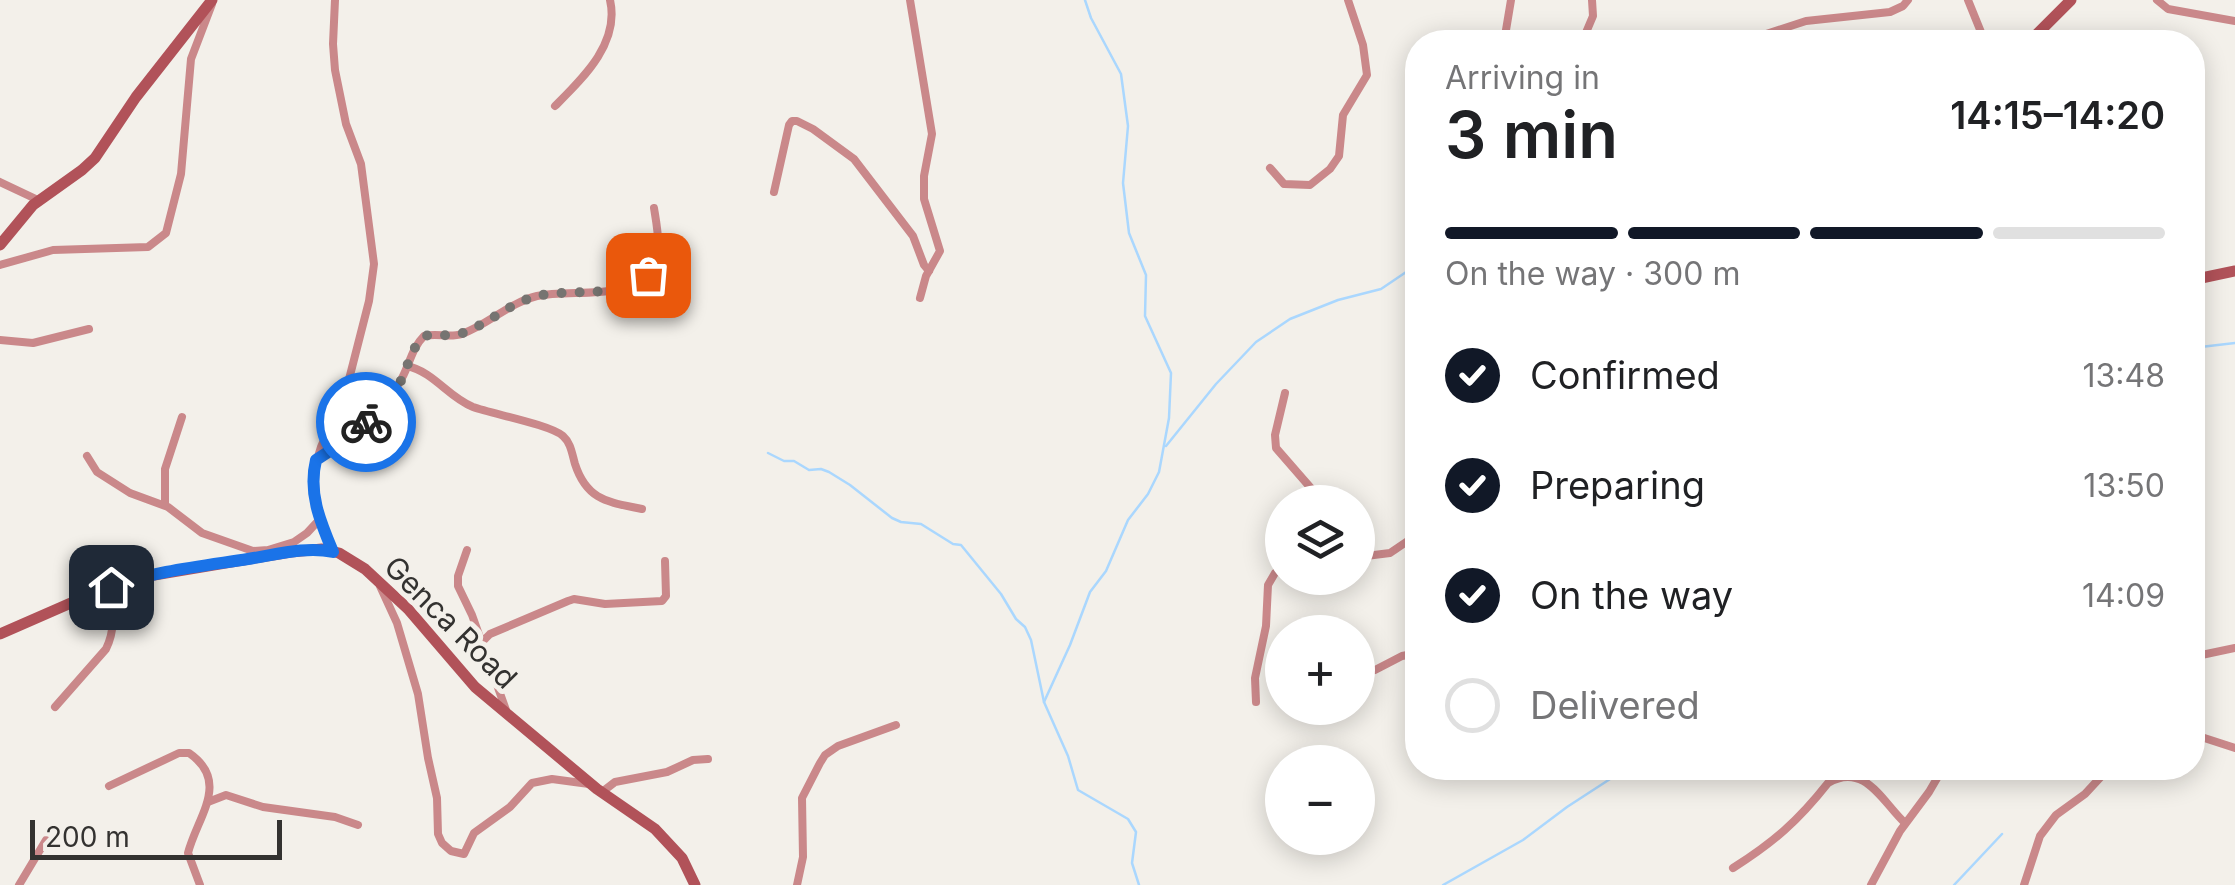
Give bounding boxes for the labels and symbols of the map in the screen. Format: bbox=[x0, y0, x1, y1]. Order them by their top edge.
pin bbox=[606, 233, 691, 318]
courier bbox=[316, 372, 416, 472]
pin bbox=[69, 545, 154, 630]
street label: Genca Road bbox=[377, 548, 525, 696]
scale bar bbox=[30, 815, 282, 860]

